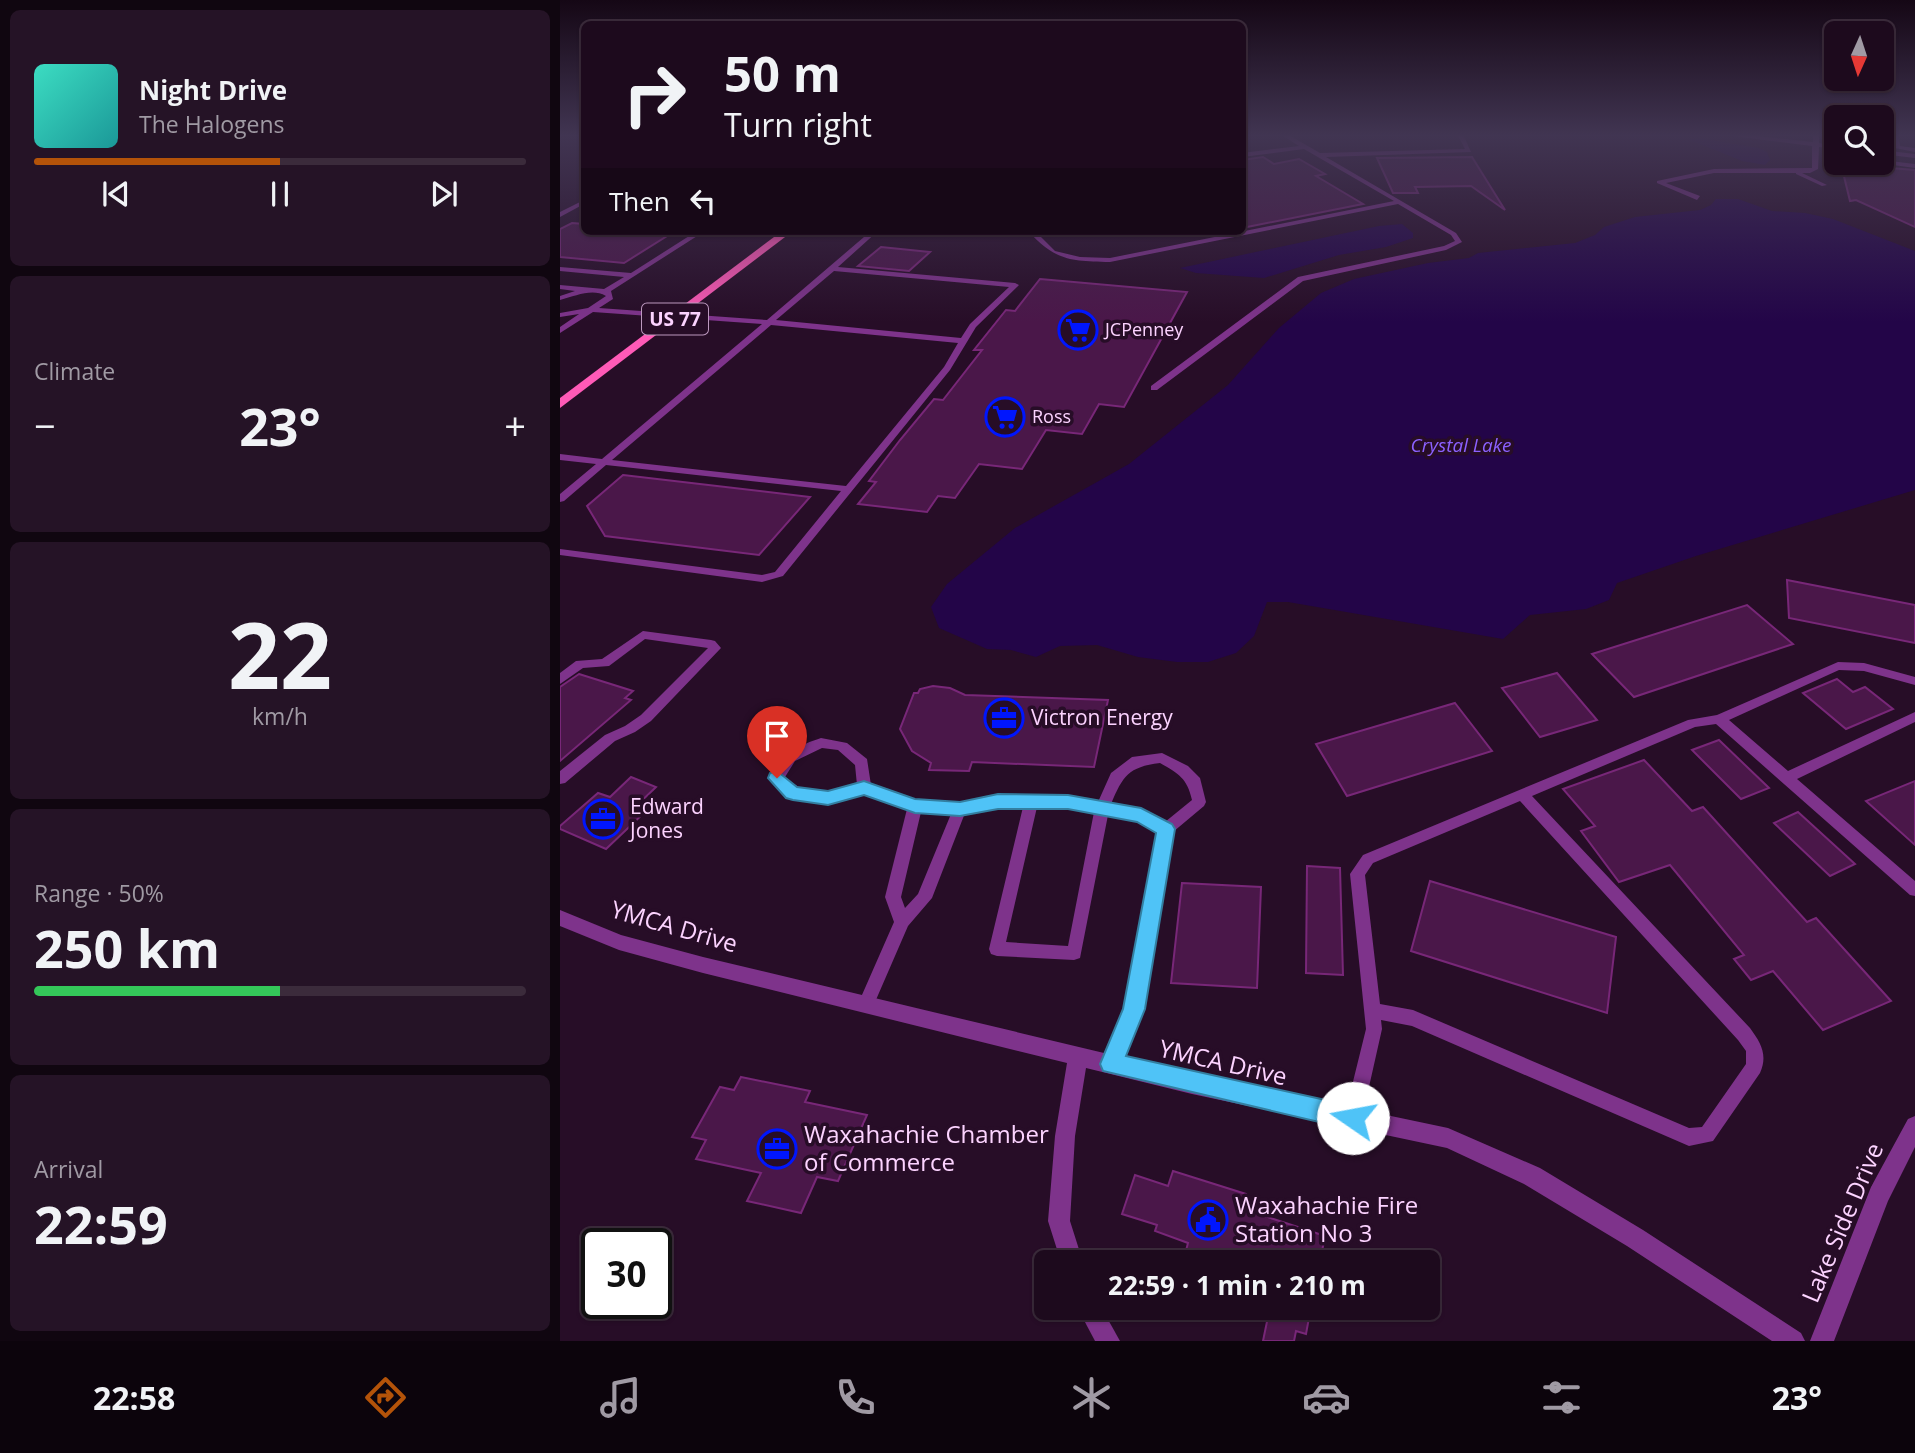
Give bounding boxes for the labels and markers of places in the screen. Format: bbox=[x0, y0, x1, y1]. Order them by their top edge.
supermarket icon: JCPenney bbox=[1057, 309, 1099, 351]
place label: JCPenney bbox=[1103, 317, 1184, 341]
supermarket icon: Ross bbox=[984, 396, 1026, 438]
place label: Ross bbox=[1032, 404, 1071, 428]
office icon: Victron Energy bbox=[983, 697, 1025, 739]
place label: Victron Energy bbox=[1031, 703, 1173, 731]
pin bbox=[747, 706, 807, 778]
place label: Edward Jones bbox=[628, 792, 704, 844]
office icon: Edward Jones bbox=[582, 798, 624, 840]
place label: Waxahachie Chamber of Commerce bbox=[804, 1117, 1049, 1178]
office icon: Waxahachie Chamber of Commerce bbox=[756, 1128, 798, 1170]
place label: Waxahachie Fire Station No 3 bbox=[1235, 1188, 1418, 1249]
public building icon: Waxahachie Fire Station No 3 bbox=[1187, 1199, 1229, 1241]

